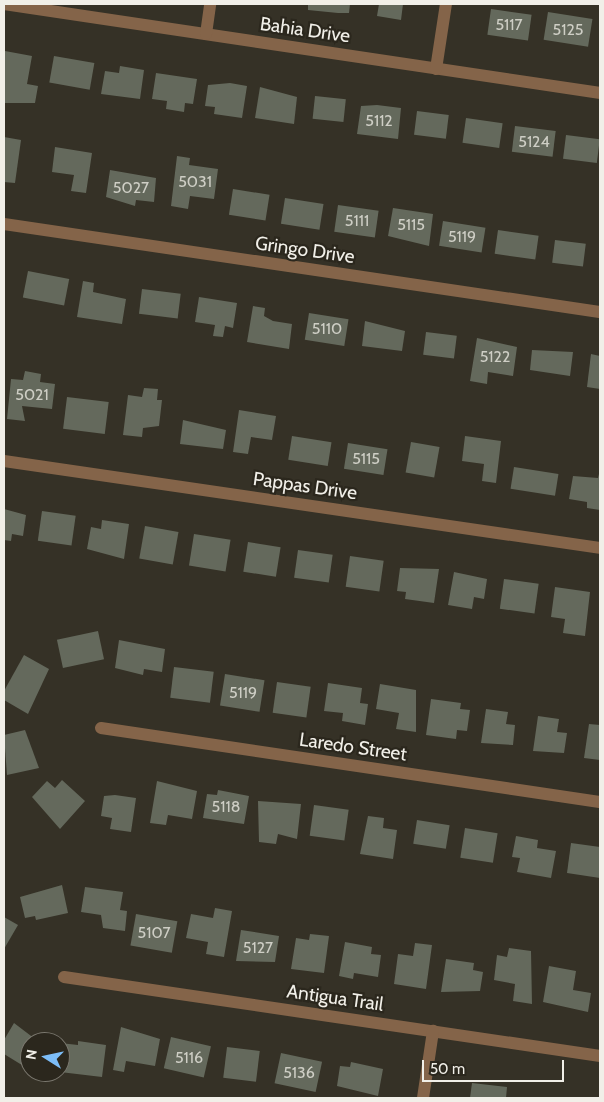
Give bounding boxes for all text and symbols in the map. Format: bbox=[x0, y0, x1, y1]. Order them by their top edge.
street label: Bahia Drive bbox=[258, 12, 352, 48]
house number: 5117 bbox=[495, 15, 523, 35]
house number: 5125 bbox=[553, 20, 583, 40]
house number: 5112 bbox=[365, 111, 393, 131]
house number: 5124 bbox=[518, 132, 550, 152]
house number: 5031 bbox=[178, 172, 212, 192]
house number: 5027 bbox=[113, 178, 149, 198]
house number: 5111 bbox=[345, 211, 369, 231]
house number: 5115 bbox=[397, 215, 425, 235]
house number: 5119 bbox=[448, 227, 476, 247]
street label: Gringo Drive bbox=[254, 232, 356, 268]
house number: 5110 bbox=[312, 319, 342, 339]
house number: 5122 bbox=[480, 347, 510, 367]
house number: 5021 bbox=[15, 385, 49, 405]
house number: 5115 bbox=[352, 449, 380, 469]
street label: Pappas Drive bbox=[252, 467, 358, 505]
house number: 5119 bbox=[229, 683, 257, 703]
street label: Laredo Street bbox=[298, 728, 408, 766]
house number: 5118 bbox=[212, 797, 240, 817]
house number: 5107 bbox=[138, 923, 170, 943]
house number: 5127 bbox=[243, 938, 273, 958]
street label: Antigua Trail bbox=[285, 980, 385, 1016]
north arrow bbox=[20, 1032, 70, 1082]
text: N bbox=[21, 1048, 41, 1061]
house number: 5116 bbox=[175, 1048, 203, 1068]
scale bar bbox=[424, 1050, 566, 1082]
text: 50 m bbox=[430, 1060, 465, 1078]
house number: 5136 bbox=[283, 1063, 315, 1083]

